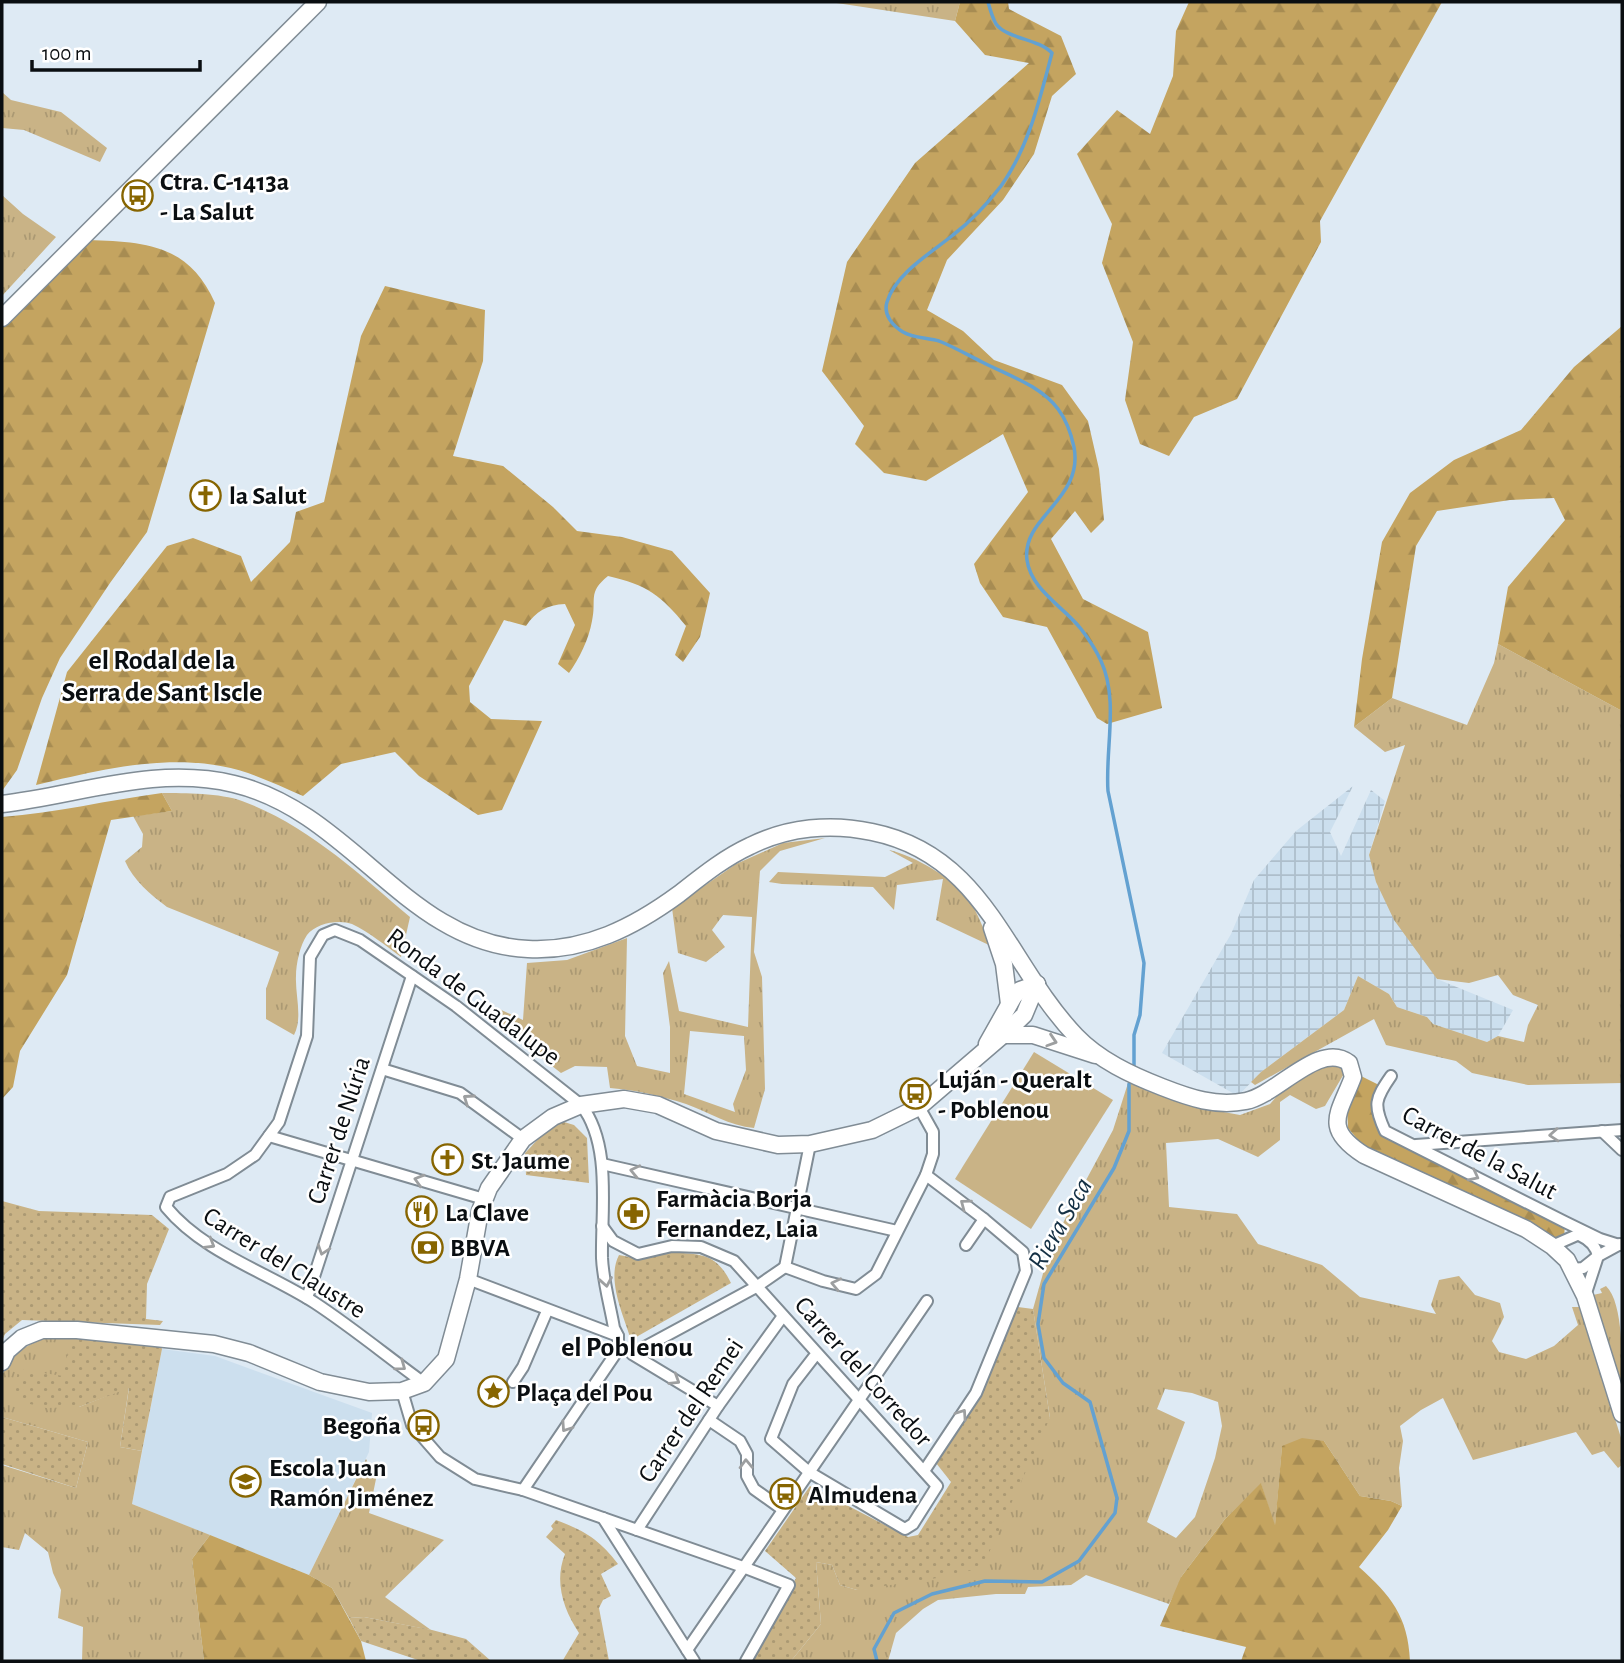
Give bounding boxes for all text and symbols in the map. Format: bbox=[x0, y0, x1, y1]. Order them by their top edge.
scale bar bbox=[32, 28, 200, 72]
text: 100 m bbox=[42, 43, 92, 64]
place label: Ctra. C-1413a - La Salut bbox=[160, 169, 289, 225]
bus stop icon: Ctra. C-1413a - La Salut bbox=[120, 179, 154, 213]
church icon: la Salut bbox=[189, 478, 223, 512]
place label: la Salut bbox=[229, 483, 307, 509]
district label: el Rodal de la Serra de Sant Iscle bbox=[61, 647, 263, 707]
street label: Ronda de Guadalupe bbox=[382, 923, 565, 1070]
one-way arrow bbox=[1045, 1033, 1057, 1048]
street label: Carrer de Núria bbox=[303, 1053, 375, 1207]
place label: Luján - Queralt - Poblenou bbox=[938, 1067, 1092, 1123]
bus stop icon: Luján - Queralt - Poblenou bbox=[898, 1077, 932, 1111]
one-way arrow bbox=[463, 1095, 476, 1107]
street label: Carrer de la Salut bbox=[1398, 1101, 1561, 1204]
one-way arrow bbox=[1548, 1127, 1559, 1142]
church icon: St. Jaume bbox=[431, 1143, 465, 1177]
place label: St. Jaume bbox=[471, 1148, 570, 1174]
one-way arrow bbox=[629, 1165, 641, 1179]
one-way arrow bbox=[1467, 1168, 1479, 1181]
water label: Riera Seca bbox=[1023, 1173, 1098, 1275]
one-way arrow bbox=[413, 1174, 425, 1189]
place label: Farmàcia Borja Fernandez, Laia bbox=[656, 1186, 818, 1242]
restaurant icon: La Clave bbox=[405, 1195, 439, 1229]
pharmacy icon: Farmàcia Borja Fernandez, Laia bbox=[616, 1196, 650, 1230]
place label: La Clave bbox=[445, 1200, 529, 1226]
one-way arrow bbox=[960, 1200, 973, 1213]
street label: Carrer del Claustre bbox=[199, 1202, 370, 1323]
bank icon: BBVA bbox=[410, 1230, 444, 1264]
one-way arrow bbox=[203, 1235, 216, 1248]
place label: BBVA bbox=[450, 1235, 510, 1261]
one-way arrow bbox=[316, 1244, 331, 1256]
one-way arrow bbox=[598, 1276, 613, 1288]
one-way arrow bbox=[830, 1278, 842, 1293]
street label: Carrer del Corredor bbox=[790, 1292, 937, 1452]
district label: el Poblenou bbox=[561, 1334, 693, 1362]
street label: Carrer del Remei bbox=[633, 1334, 748, 1487]
one-way arrow bbox=[393, 1358, 406, 1371]
one-way arrow bbox=[667, 1372, 680, 1385]
place icon: Plaça del Pou bbox=[476, 1375, 510, 1409]
place label: Plaça del Pou bbox=[516, 1380, 653, 1406]
bus stop icon: Begoña bbox=[407, 1408, 441, 1442]
one-way arrow bbox=[954, 1409, 966, 1422]
place label: Begoña bbox=[322, 1413, 401, 1439]
one-way arrow bbox=[562, 1419, 574, 1432]
place label: Escola Juan Ramón Jiménez bbox=[269, 1455, 434, 1511]
one-way arrow bbox=[739, 1458, 754, 1469]
school or university icon: Escola Juan Ramón Jiménez bbox=[229, 1465, 263, 1499]
bus stop icon: Almudena bbox=[768, 1477, 802, 1511]
place label: Almudena bbox=[808, 1482, 917, 1508]

